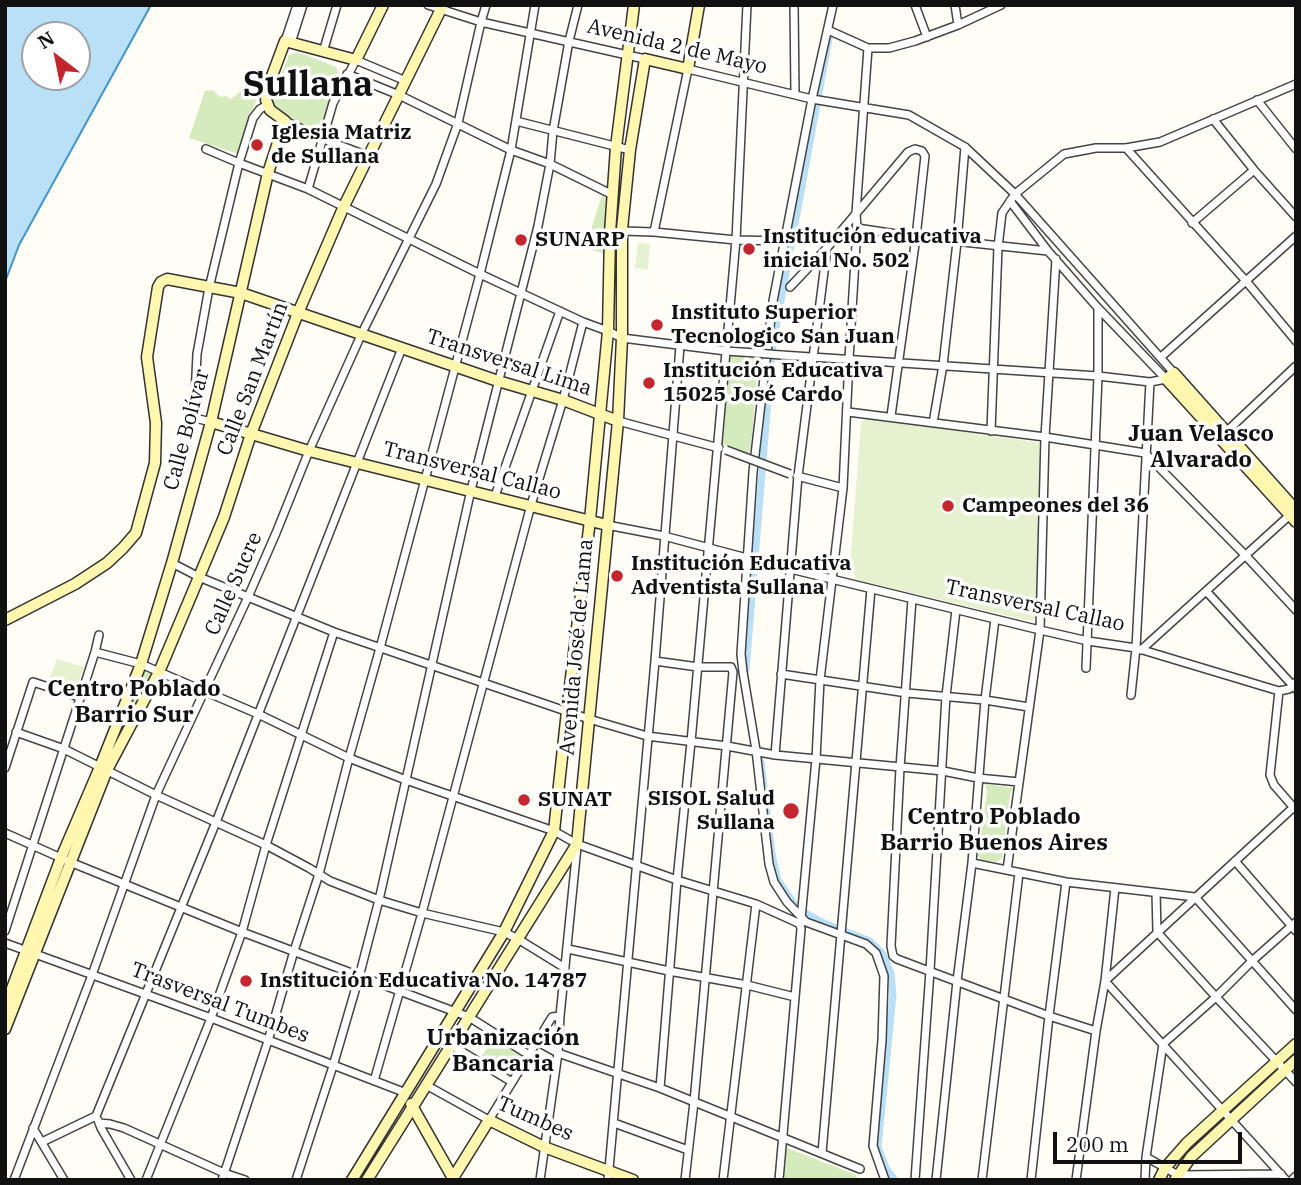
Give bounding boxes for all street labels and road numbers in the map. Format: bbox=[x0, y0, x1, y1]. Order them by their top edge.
street label: Avenida 2 de Mayo bbox=[584, 14, 770, 80]
street label: Calle San Martín bbox=[212, 299, 294, 459]
street label: Transversal Lima bbox=[423, 324, 595, 402]
street label: Calle Bolívar bbox=[159, 367, 215, 493]
street label: Transversal Callao bbox=[380, 437, 564, 505]
street label: Calle Sucre bbox=[200, 528, 268, 640]
street label: Avenida José de Lama bbox=[555, 538, 599, 756]
street label: Transversal Callao bbox=[943, 575, 1127, 637]
street label: Trasversal Tumbes bbox=[127, 957, 313, 1049]
street label: Tumbes bbox=[493, 1091, 577, 1147]

